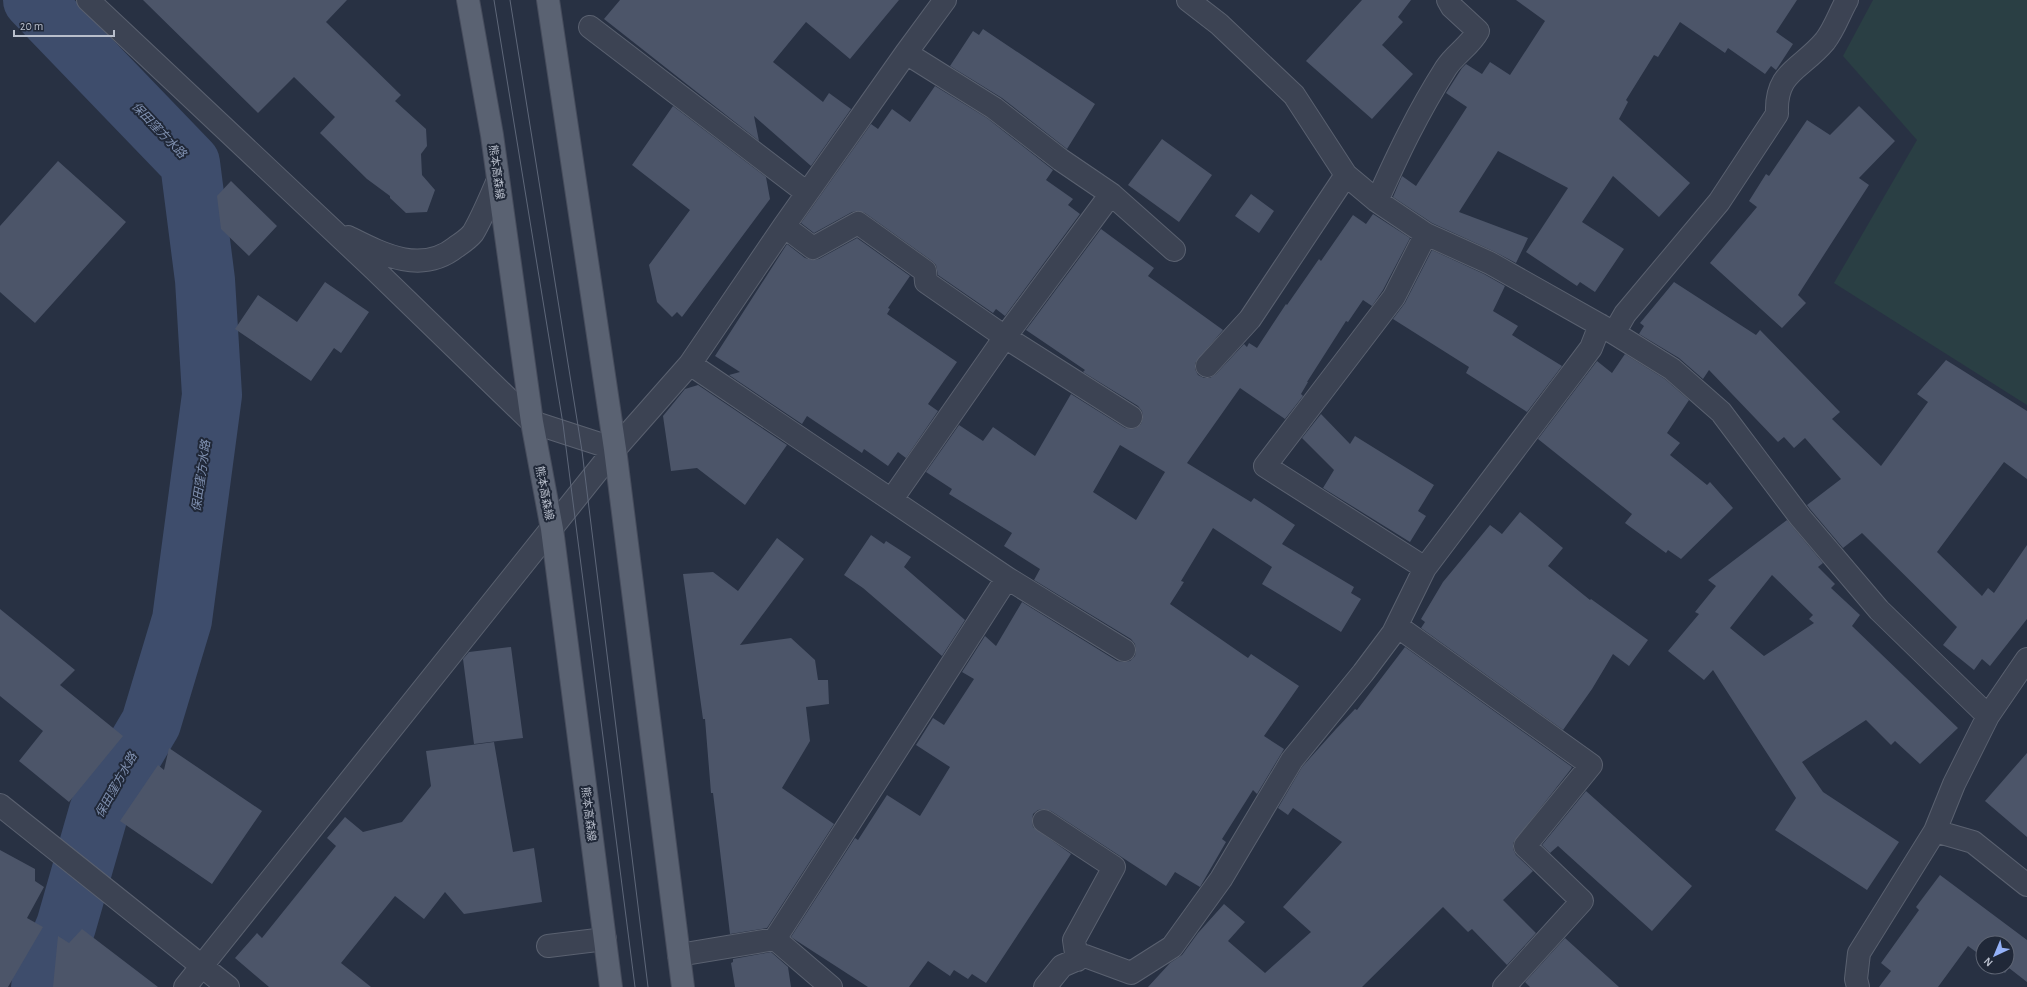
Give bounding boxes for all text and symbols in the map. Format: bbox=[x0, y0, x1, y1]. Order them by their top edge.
scale bar bbox=[14, 12, 114, 38]
text: 20 m bbox=[20, 20, 43, 32]
water label: 保田窪方水路 bbox=[130, 99, 190, 161]
street label: 熊本高森線 bbox=[487, 144, 507, 200]
water label: 保田窪方水路 bbox=[189, 438, 212, 512]
street label: 熊本高森線 bbox=[534, 465, 556, 521]
water label: 保田窪方水路 bbox=[92, 749, 139, 819]
street label: 熊本高森線 bbox=[580, 786, 598, 842]
north arrow bbox=[1975, 935, 2015, 975]
text: N bbox=[1982, 955, 1995, 968]

